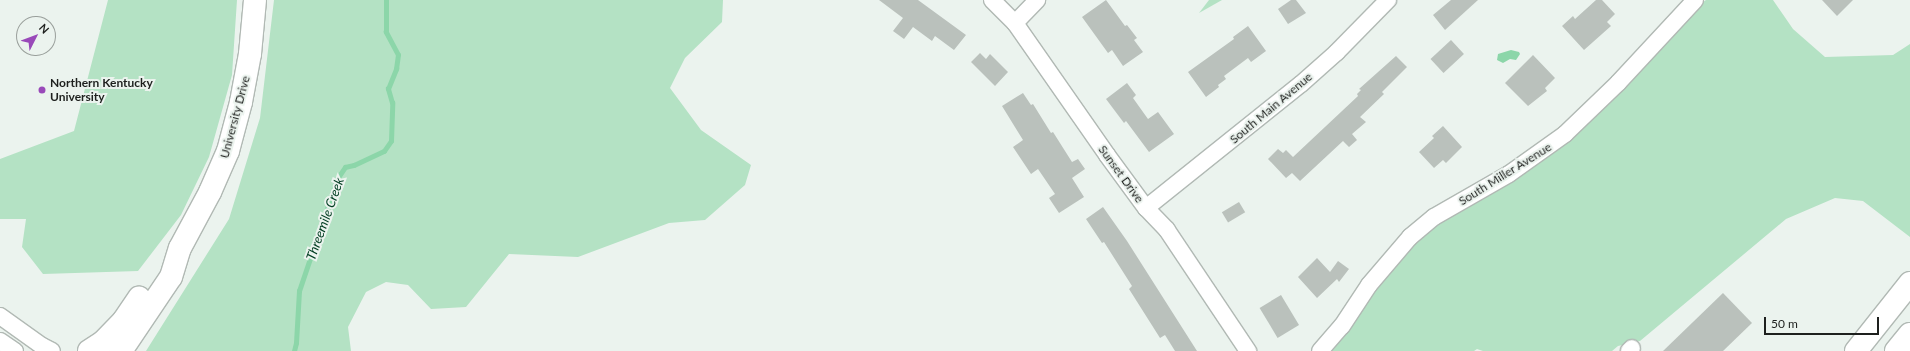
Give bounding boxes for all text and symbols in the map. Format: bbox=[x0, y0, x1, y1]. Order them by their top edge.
north arrow bbox=[16, 16, 56, 56]
text: N bbox=[37, 21, 52, 36]
street label: South Main Avenue bbox=[1227, 69, 1315, 147]
street label: University Drive bbox=[217, 74, 253, 160]
place label: Northern Kentucky University bbox=[50, 76, 153, 104]
marker: Northern Kentucky University bbox=[37, 85, 47, 95]
street label: South Miller Avenue bbox=[1456, 140, 1554, 208]
street label: Sunset Drive bbox=[1095, 143, 1147, 205]
water label: Threemile Creek bbox=[303, 176, 347, 262]
scale bar bbox=[1766, 309, 1881, 335]
text: 50 m bbox=[1771, 316, 1798, 331]

